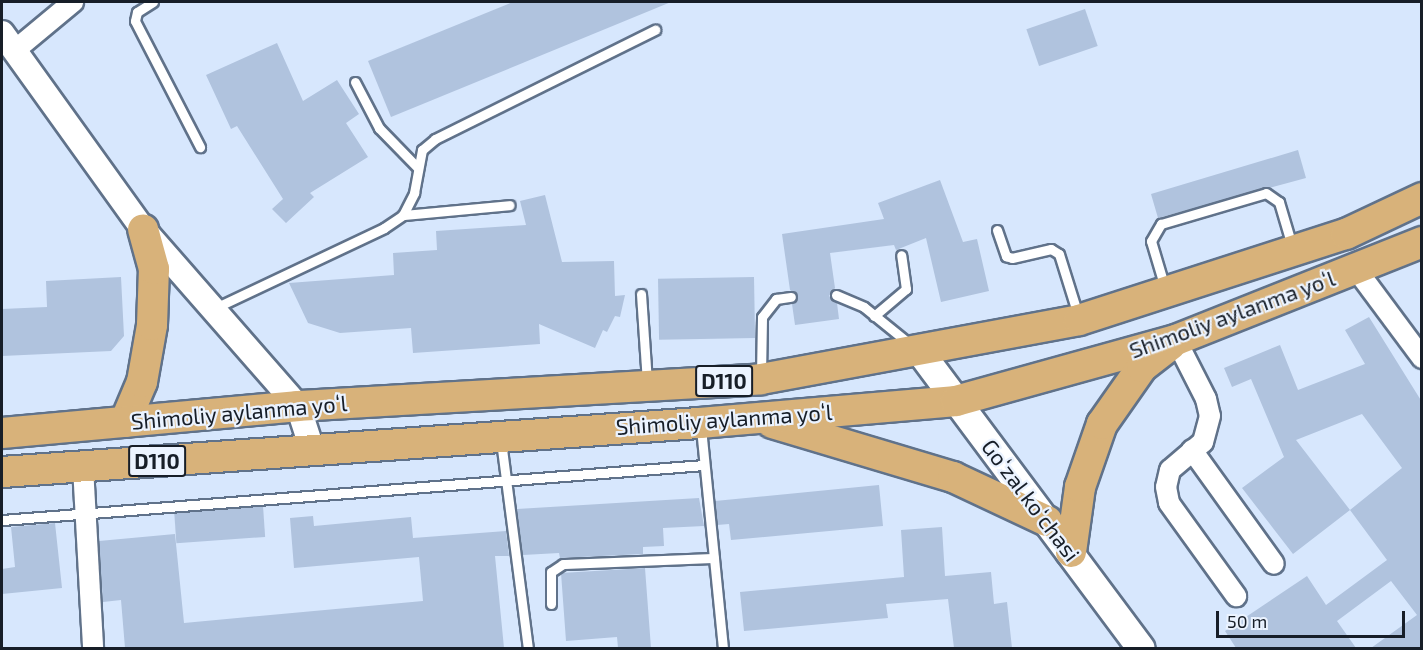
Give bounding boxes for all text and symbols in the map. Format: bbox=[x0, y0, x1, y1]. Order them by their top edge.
street label: Shimoliy aylanma yoʻl bbox=[1125, 264, 1339, 364]
road number: D110 bbox=[694, 363, 754, 399]
street label: Shimoliy aylanma yoʻl bbox=[129, 389, 349, 435]
street label: Shimoliy aylanma yoʻl bbox=[614, 398, 834, 440]
street label: Goʻzal koʻchasi bbox=[976, 433, 1086, 567]
road number: D110 bbox=[127, 443, 187, 479]
scale bar bbox=[1219, 599, 1408, 637]
text: 50 m bbox=[1227, 610, 1267, 632]

